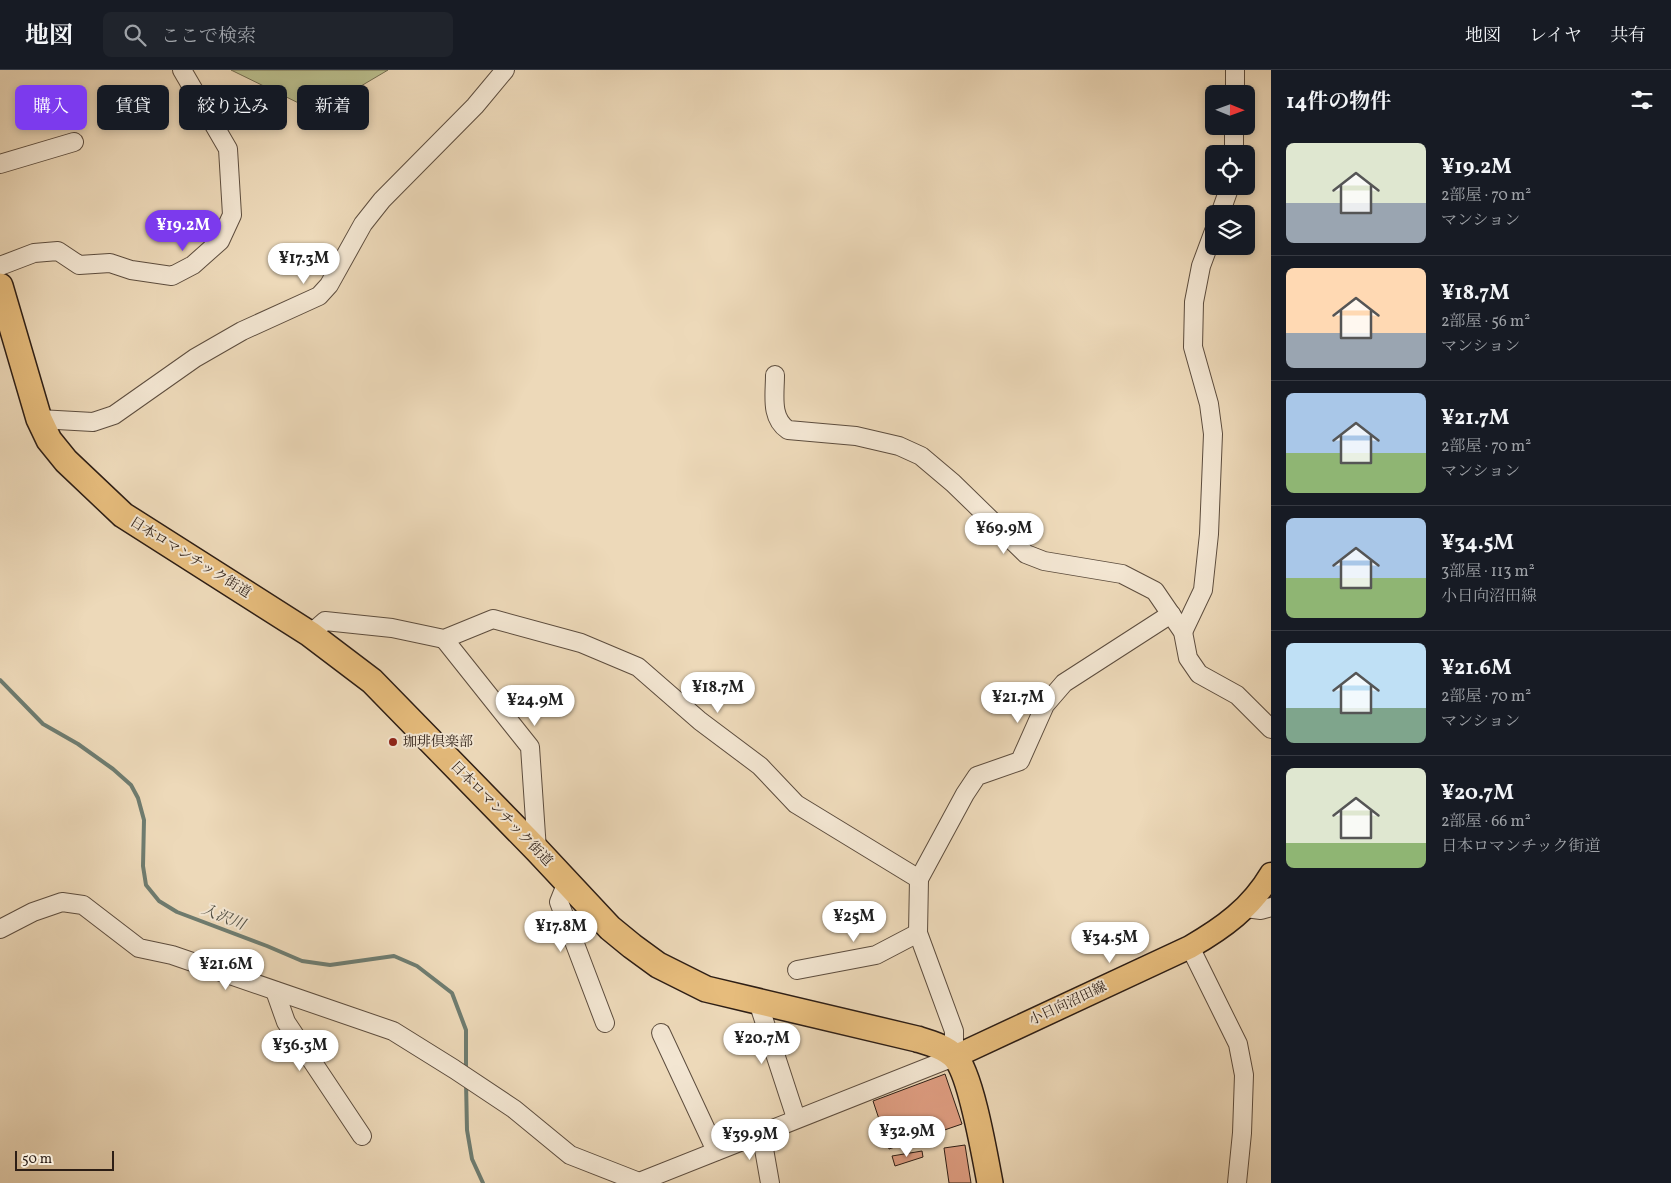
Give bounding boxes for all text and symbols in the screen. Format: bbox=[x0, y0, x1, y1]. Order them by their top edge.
search box bbox=[103, 12, 453, 57]
text: 地図 bbox=[25, 20, 73, 54]
icon: search bbox=[121, 21, 149, 49]
text: ここで検索 bbox=[161, 24, 256, 50]
text: 地図 bbox=[1465, 24, 1501, 49]
text: レイヤ bbox=[1529, 24, 1582, 49]
text: 共有 bbox=[1610, 24, 1646, 49]
chip: 購入 bbox=[15, 85, 87, 130]
chip: 賃貸 bbox=[97, 85, 169, 130]
chip: 絞り込み bbox=[179, 85, 287, 130]
chip: 新着 bbox=[297, 85, 369, 130]
north arrow bbox=[1205, 85, 1255, 135]
map controls bbox=[1205, 85, 1255, 255]
icon: filters bbox=[1628, 86, 1656, 114]
text: 14件の物件 bbox=[1286, 88, 1391, 117]
button: locate bbox=[1205, 145, 1255, 195]
text: ¥19.2M bbox=[1441, 153, 1511, 182]
icon: home bbox=[1326, 163, 1386, 223]
text: 2部屋 · 70 m² bbox=[1441, 185, 1531, 207]
button: layers bbox=[1205, 205, 1255, 255]
pin: ¥19.2M bbox=[142, 210, 224, 252]
text: マンション bbox=[1441, 210, 1520, 232]
text: ¥19.2M bbox=[156, 215, 210, 237]
pin: ¥17.3M bbox=[263, 242, 345, 285]
text: ¥17.3M bbox=[279, 248, 329, 270]
text: ¥18.7M bbox=[1441, 279, 1509, 308]
icon: home bbox=[1326, 288, 1386, 348]
text: 2部屋 · 56 m² bbox=[1441, 311, 1530, 333]
text: マンション bbox=[1441, 336, 1520, 358]
text: ¥21.7M bbox=[1441, 404, 1509, 433]
icon: home bbox=[1326, 413, 1386, 473]
text: 2部屋 · 70 m² bbox=[1441, 436, 1531, 458]
text: マンション bbox=[1441, 461, 1520, 483]
pin: ¥69.9M bbox=[963, 512, 1045, 555]
street label: 日本ロマンチック街道 bbox=[126, 513, 254, 603]
text: ¥69.9M bbox=[976, 518, 1032, 540]
text: ¥34.5M bbox=[1441, 529, 1514, 558]
icon: home bbox=[1326, 538, 1386, 598]
text: 3部屋 · 113 m² bbox=[1441, 561, 1535, 583]
text: 小日向沼田線 bbox=[1441, 586, 1537, 608]
text: ¥21.6M bbox=[1441, 654, 1511, 683]
icon: home bbox=[1326, 663, 1386, 723]
pin: ¥18.7M bbox=[677, 672, 759, 714]
text: ¥18.7M bbox=[692, 677, 744, 699]
pin: ¥21.7M bbox=[977, 682, 1059, 724]
pin: ¥24.9M bbox=[494, 684, 576, 727]
text: 2部屋 · 70 m² bbox=[1441, 686, 1531, 708]
text: ¥21.7M bbox=[992, 687, 1044, 709]
text: ¥24.9M bbox=[507, 690, 563, 712]
text: マンション bbox=[1441, 711, 1520, 733]
place label: 珈琲倶楽部 bbox=[403, 733, 473, 752]
marker: 珈琲倶楽部 bbox=[387, 736, 399, 748]
street label: 日本ロマンチック街道 bbox=[446, 757, 556, 871]
text: ¥20.7M bbox=[1441, 779, 1514, 808]
icon: home bbox=[1326, 788, 1386, 848]
text: 2部屋 · 66 m² bbox=[1441, 811, 1531, 833]
text: 日本ロマンチック街道 bbox=[1441, 836, 1601, 858]
water label: 入沢川 bbox=[198, 900, 250, 937]
pin: ¥25M bbox=[824, 900, 884, 943]
text: ¥25M bbox=[833, 906, 875, 928]
pin: ¥17.8M bbox=[520, 910, 602, 953]
text: ¥17.8M bbox=[535, 916, 587, 938]
pin: ¥34.5M bbox=[1069, 922, 1151, 964]
text: ¥34.5M bbox=[1082, 927, 1138, 949]
pin: ¥21.6M bbox=[185, 948, 267, 991]
text: ¥21.6M bbox=[199, 954, 253, 976]
street label: 小日向沼田線 bbox=[1026, 978, 1110, 1030]
pin: ¥20.7M bbox=[721, 1022, 803, 1065]
text: ¥20.7M bbox=[734, 1028, 790, 1050]
pin: ¥36.3M bbox=[259, 1030, 341, 1072]
text: ¥36.3M bbox=[273, 1035, 327, 1057]
pin: ¥32.9M bbox=[866, 1116, 948, 1158]
pin: ¥39.9M bbox=[709, 1118, 791, 1161]
text: ¥32.9M bbox=[879, 1121, 935, 1143]
text: ¥39.9M bbox=[722, 1124, 778, 1146]
scale bar bbox=[15, 1148, 114, 1171]
text: 50 m bbox=[22, 1150, 52, 1169]

